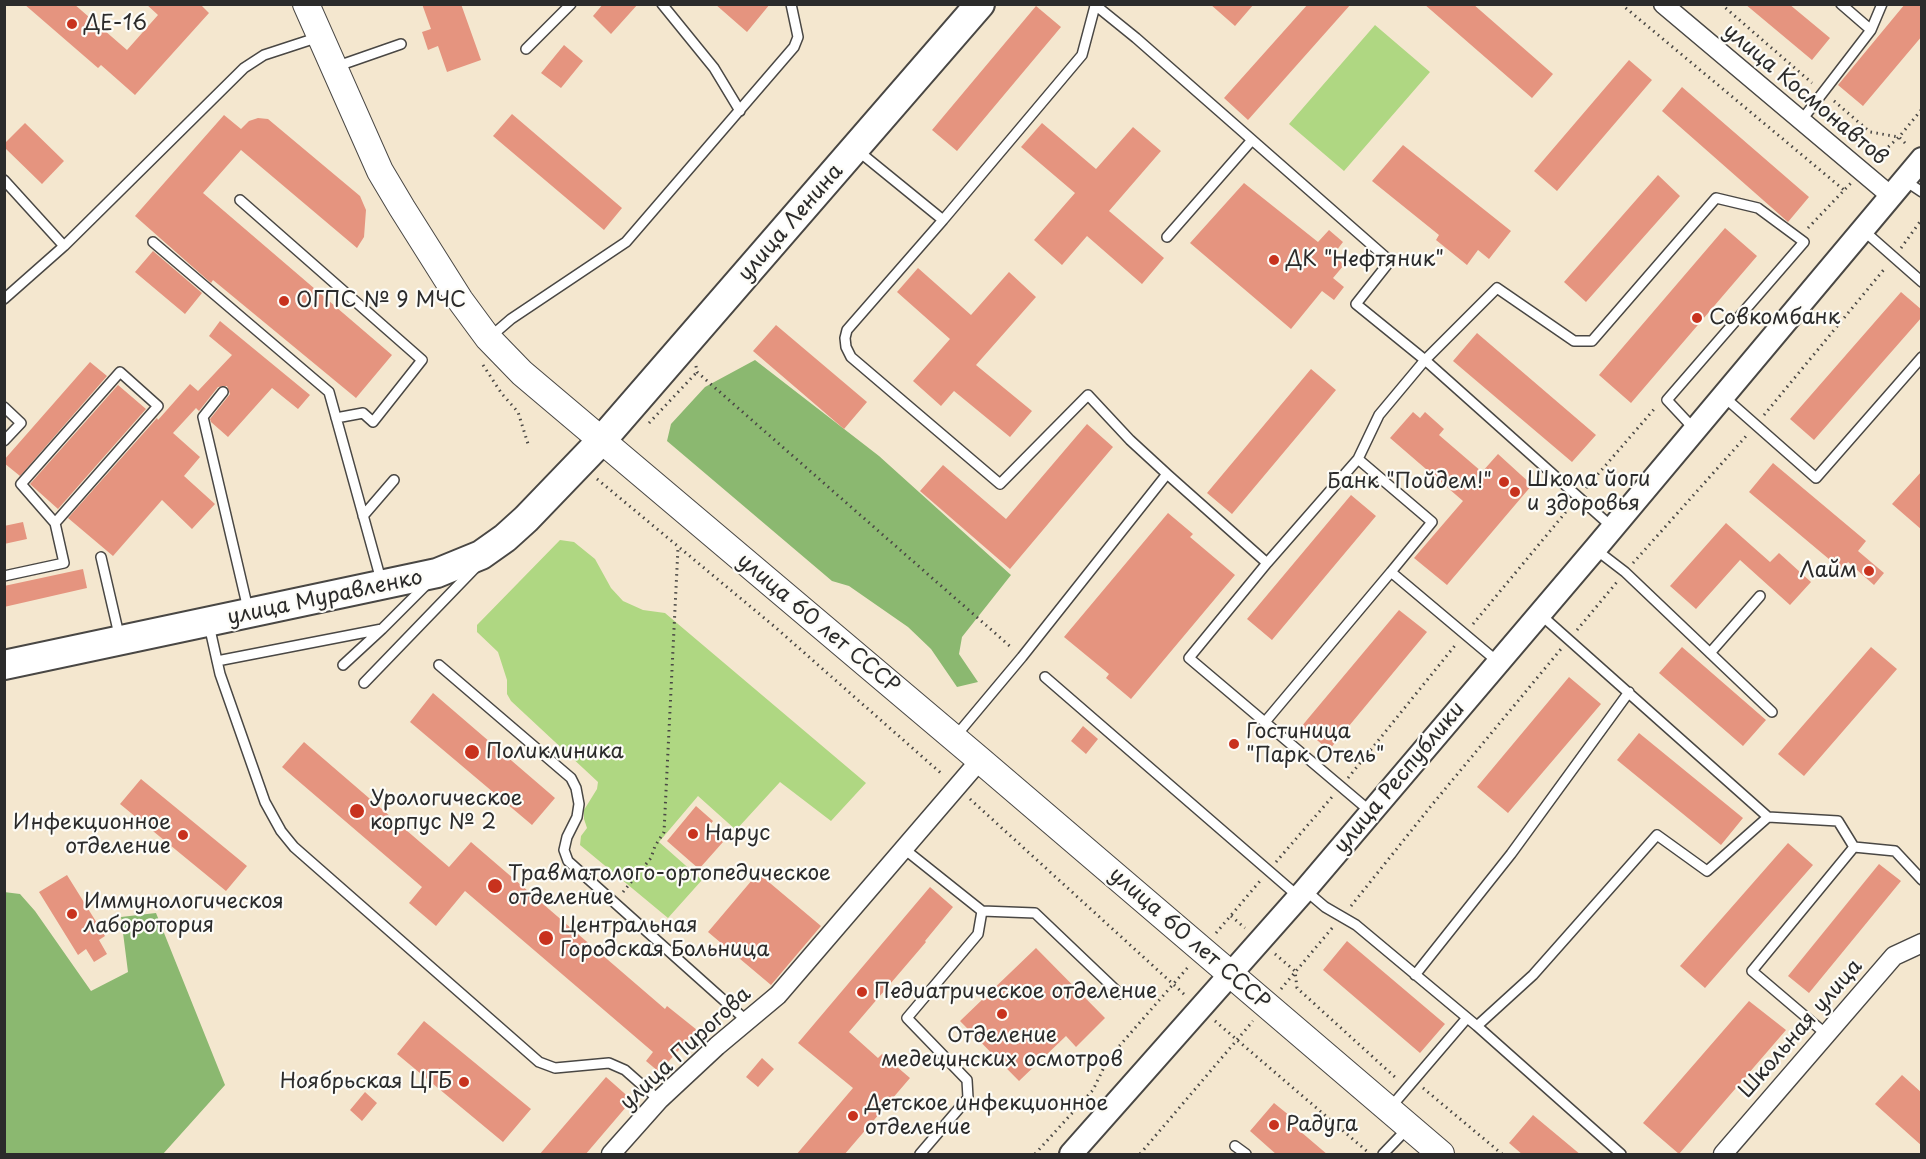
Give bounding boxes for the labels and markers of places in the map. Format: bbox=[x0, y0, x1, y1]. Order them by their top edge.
place label: ДЕ-16 bbox=[84, 11, 147, 37]
marker: ДЕ-16 bbox=[65, 17, 79, 31]
place label: ДК "Нефтяник" bbox=[1286, 247, 1444, 273]
marker: ДК "Нефтяник" bbox=[1267, 253, 1281, 267]
place label: ОГПС № 9 МЧС bbox=[296, 288, 466, 314]
marker: ОГПС № 9 МЧС bbox=[277, 294, 291, 308]
place label: Совкомбанк bbox=[1709, 305, 1840, 331]
marker: Совкомбанк bbox=[1690, 311, 1704, 325]
place label: Школа йоги и здоровья bbox=[1527, 467, 1650, 517]
place label: Банк "Пойдем!" bbox=[1327, 469, 1492, 495]
marker: Банк "Пойдем!" bbox=[1497, 475, 1511, 489]
marker: Школа йоги и здоровья bbox=[1508, 485, 1522, 499]
place label: Лайм bbox=[1800, 558, 1857, 584]
marker: Лайм bbox=[1862, 564, 1876, 578]
place label: Гостиница "Парк Отель" bbox=[1246, 719, 1384, 769]
marker: Гостиница "Парк Отель" bbox=[1227, 737, 1241, 751]
place label: Поликлиника bbox=[486, 739, 624, 765]
marker: Поликлиника bbox=[463, 743, 481, 761]
place label: Урологическое корпус № 2 bbox=[370, 786, 523, 836]
marker: Урологическое корпус № 2 bbox=[348, 802, 366, 820]
place label: Инфекционное отделение bbox=[13, 810, 171, 860]
place label: Нарус bbox=[705, 821, 770, 847]
marker: Нарус bbox=[686, 827, 700, 841]
marker: Инфекционное отделение bbox=[176, 828, 190, 842]
place label: Травматолого-ортопедическое отделение bbox=[508, 861, 831, 911]
marker: Травматолого-ортопедическое отделение bbox=[486, 877, 504, 895]
place label: Иммунологическоя лаборотория bbox=[84, 889, 284, 939]
marker: Иммунологическоя лаборотория bbox=[65, 907, 79, 921]
place label: Центральная Городская Больница bbox=[560, 913, 769, 963]
marker: Центральная Городская Больница bbox=[537, 929, 555, 947]
place label: Педиатрическое отделение bbox=[874, 979, 1157, 1005]
marker: Педиатрическое отделение bbox=[855, 985, 869, 999]
marker: Отделение медецинских осмотров bbox=[995, 1007, 1009, 1021]
place label: Отделение медецинских осмотров bbox=[881, 1023, 1123, 1073]
place label: Ноябрьская ЦГБ bbox=[280, 1069, 452, 1095]
marker: Ноябрьская ЦГБ bbox=[457, 1075, 471, 1089]
place label: Детское инфекционное отделение bbox=[865, 1091, 1108, 1141]
marker: Детское инфекционное отделение bbox=[846, 1109, 860, 1123]
place label: Радуга bbox=[1286, 1112, 1358, 1138]
marker: Радуга bbox=[1267, 1118, 1281, 1132]

